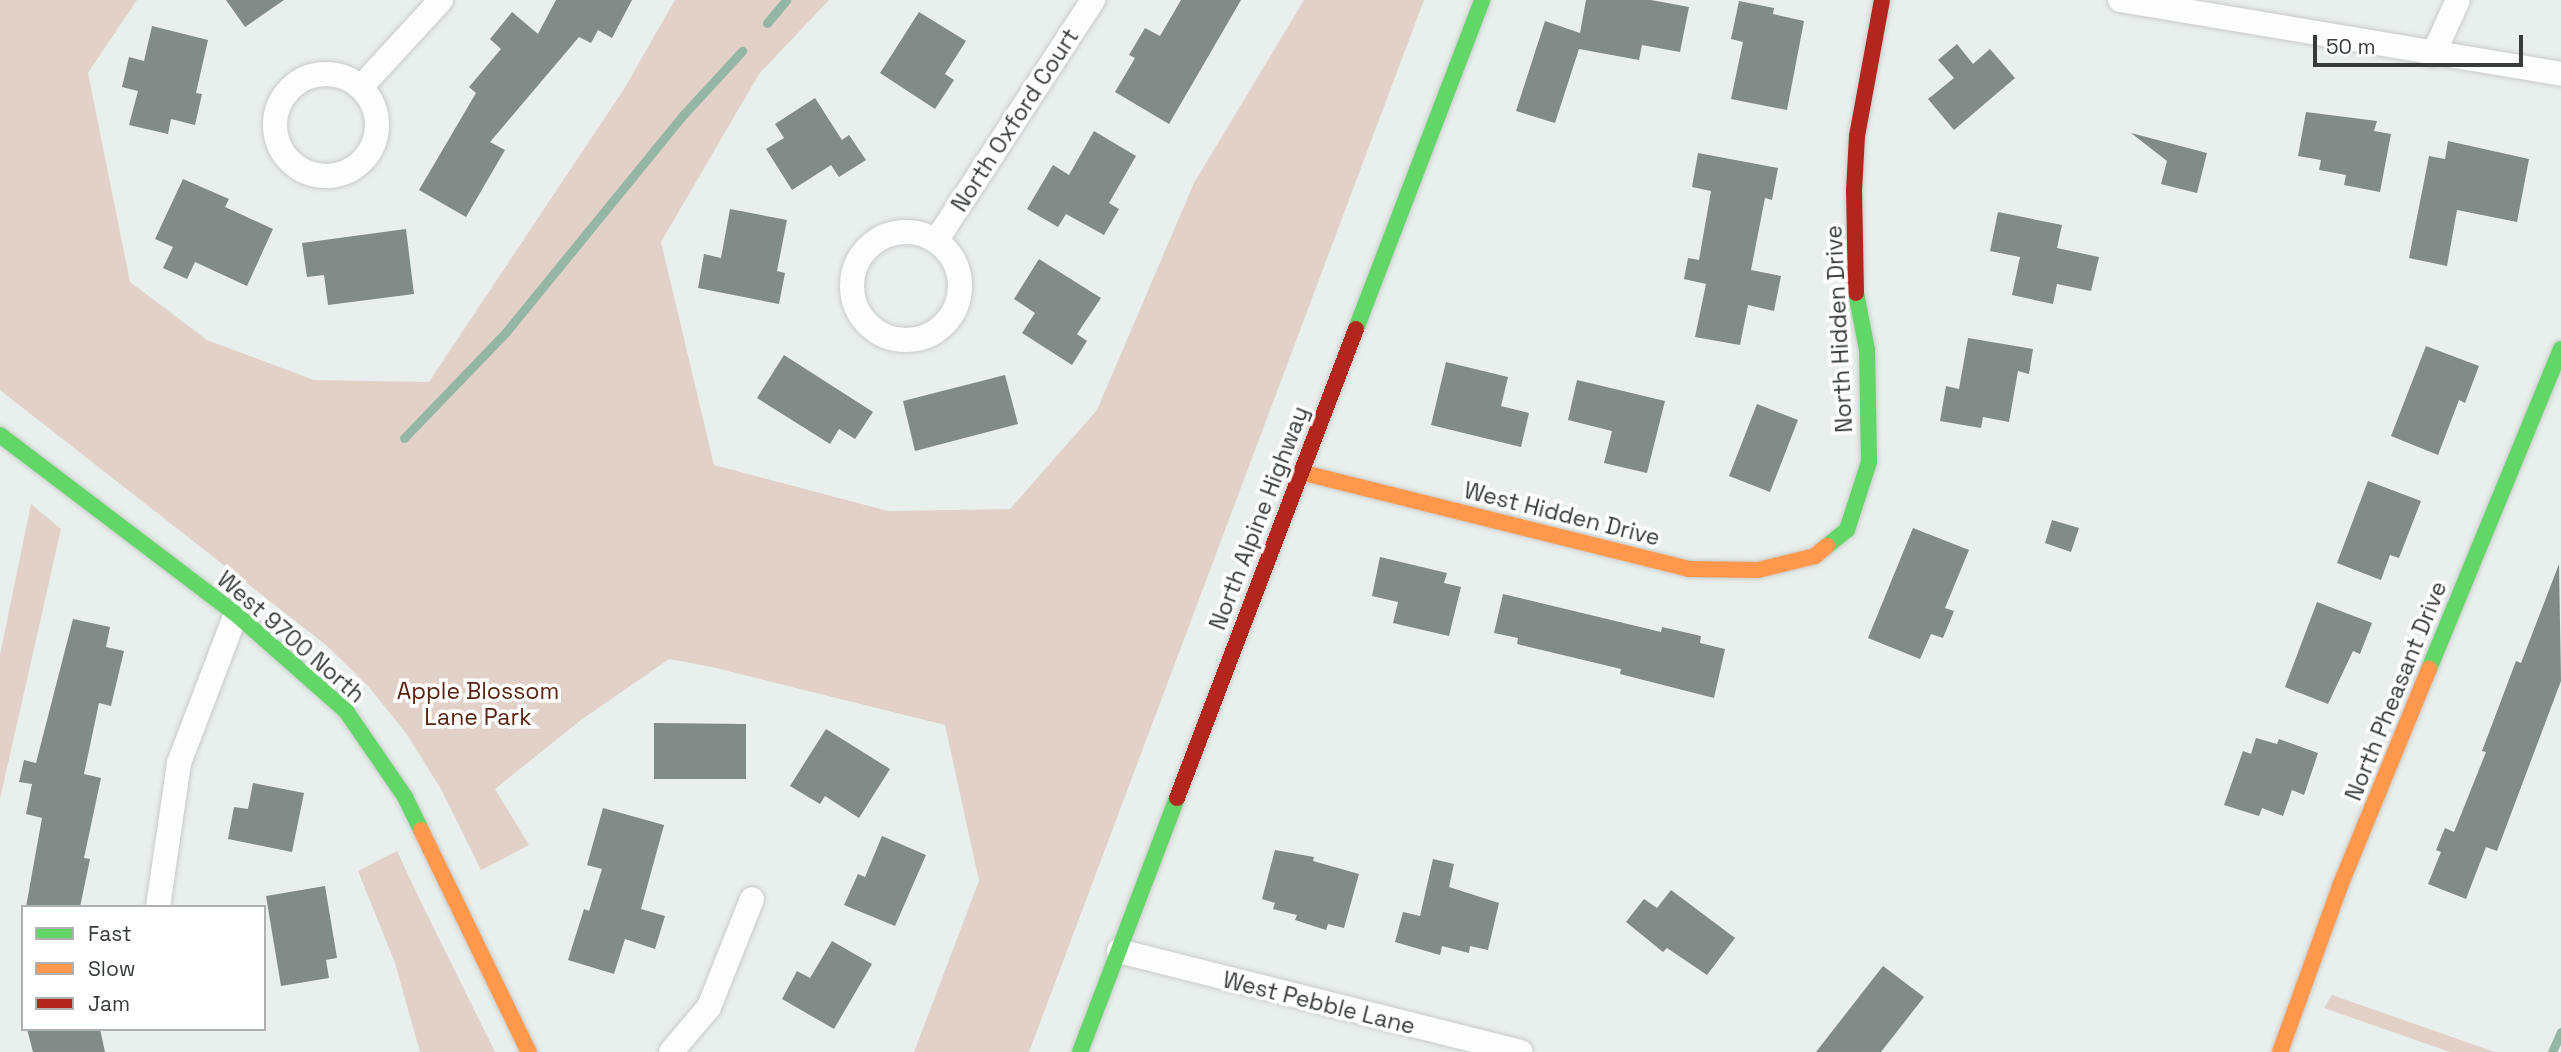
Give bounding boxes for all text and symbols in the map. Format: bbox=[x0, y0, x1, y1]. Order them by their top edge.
scale bar bbox=[2316, 21, 2526, 65]
street label: North Oxford Court bbox=[945, 23, 1085, 217]
text: 50 m bbox=[2326, 33, 2376, 60]
street label: North Hidden Drive bbox=[1820, 225, 1858, 433]
street label: North Alpine Highway bbox=[1204, 402, 1314, 634]
street label: West Hidden Drive bbox=[1461, 476, 1663, 552]
street label: West 9700 North bbox=[212, 565, 370, 709]
street label: North Pheasant Drive bbox=[2339, 577, 2453, 805]
park label: Apple Blossom Lane Park bbox=[397, 677, 559, 731]
legend bbox=[21, 905, 266, 1031]
text: Fast bbox=[88, 920, 132, 947]
text: Slow bbox=[88, 955, 136, 982]
street label: West Pebble Lane bbox=[1220, 966, 1418, 1040]
text: Jam bbox=[88, 990, 130, 1017]

